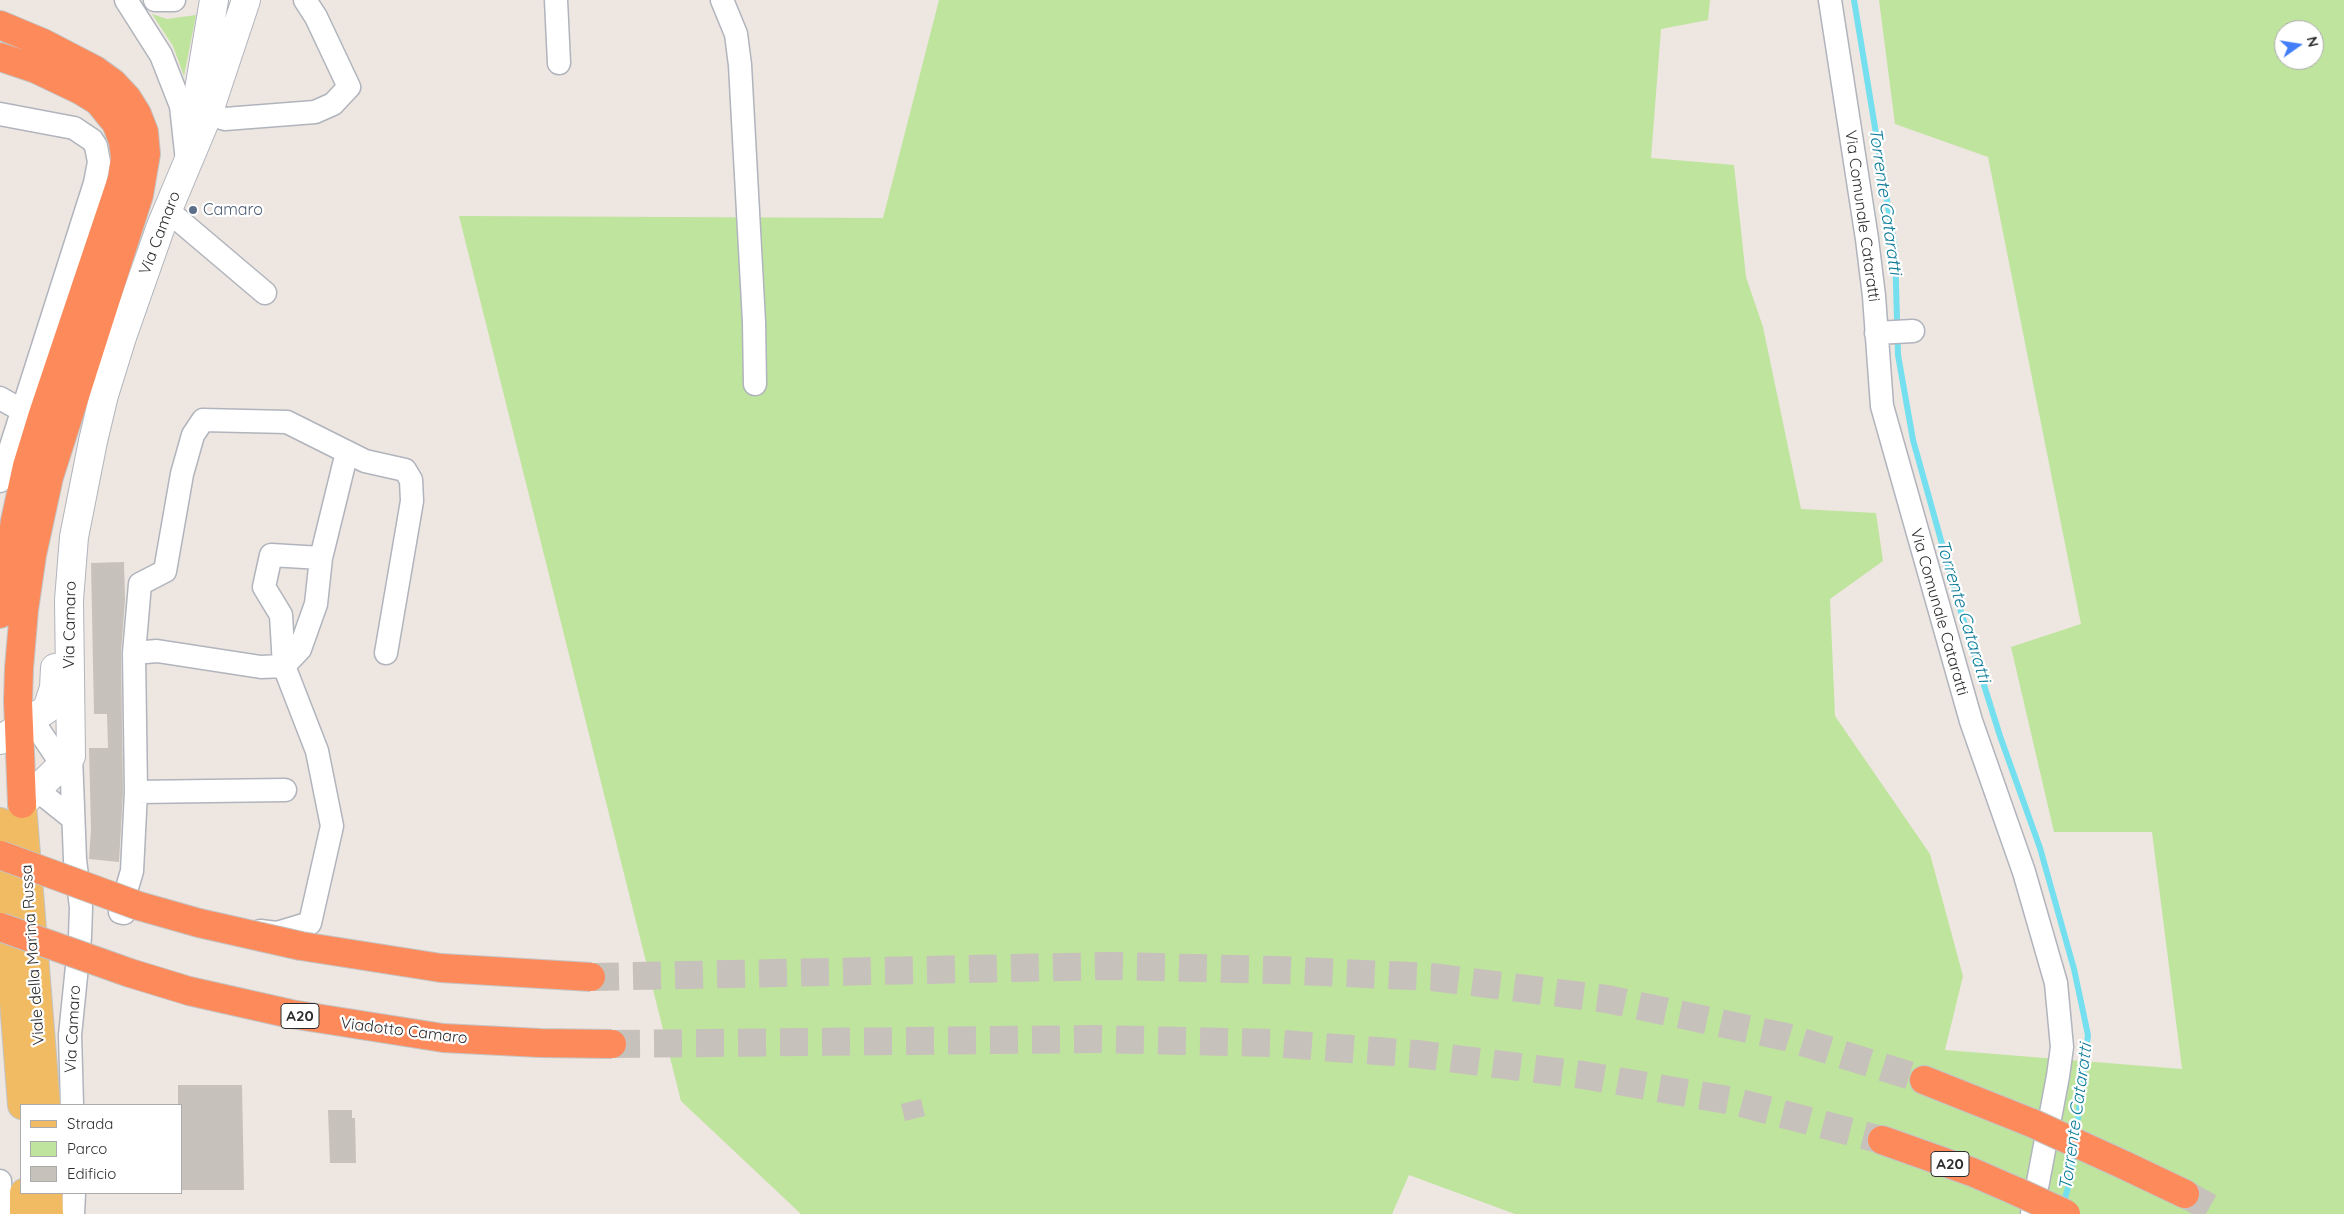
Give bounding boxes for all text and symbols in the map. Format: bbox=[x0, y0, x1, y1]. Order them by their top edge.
north arrow bbox=[2274, 20, 2324, 70]
text: N bbox=[2303, 35, 2323, 49]
water label: Torrente Cataratti bbox=[1864, 126, 1906, 276]
street label: Via Comunale Cataratti bbox=[1840, 129, 1884, 303]
street label: Via Camaro bbox=[135, 188, 185, 278]
place label: Camaro bbox=[203, 200, 263, 220]
marker: Camaro bbox=[187, 204, 199, 216]
street label: Via Comunale Cataratti bbox=[1906, 526, 1972, 698]
water label: Torrente Cataratti bbox=[1931, 537, 1995, 685]
street label: Via Camaro bbox=[60, 581, 80, 669]
street label: Viale della Marina Russa bbox=[17, 864, 49, 1046]
street label: Via Camaro bbox=[61, 985, 85, 1073]
road number: A20 bbox=[281, 1004, 319, 1028]
street label: Viadotto Camaro bbox=[339, 1014, 469, 1048]
water label: Torrente Cataratti bbox=[2055, 1042, 2097, 1192]
legend bbox=[20, 1104, 182, 1194]
text: Strada bbox=[67, 1114, 113, 1133]
text: Parco bbox=[67, 1139, 107, 1158]
road number: A20 bbox=[1931, 1152, 1969, 1176]
text: Edificio bbox=[67, 1164, 116, 1183]

